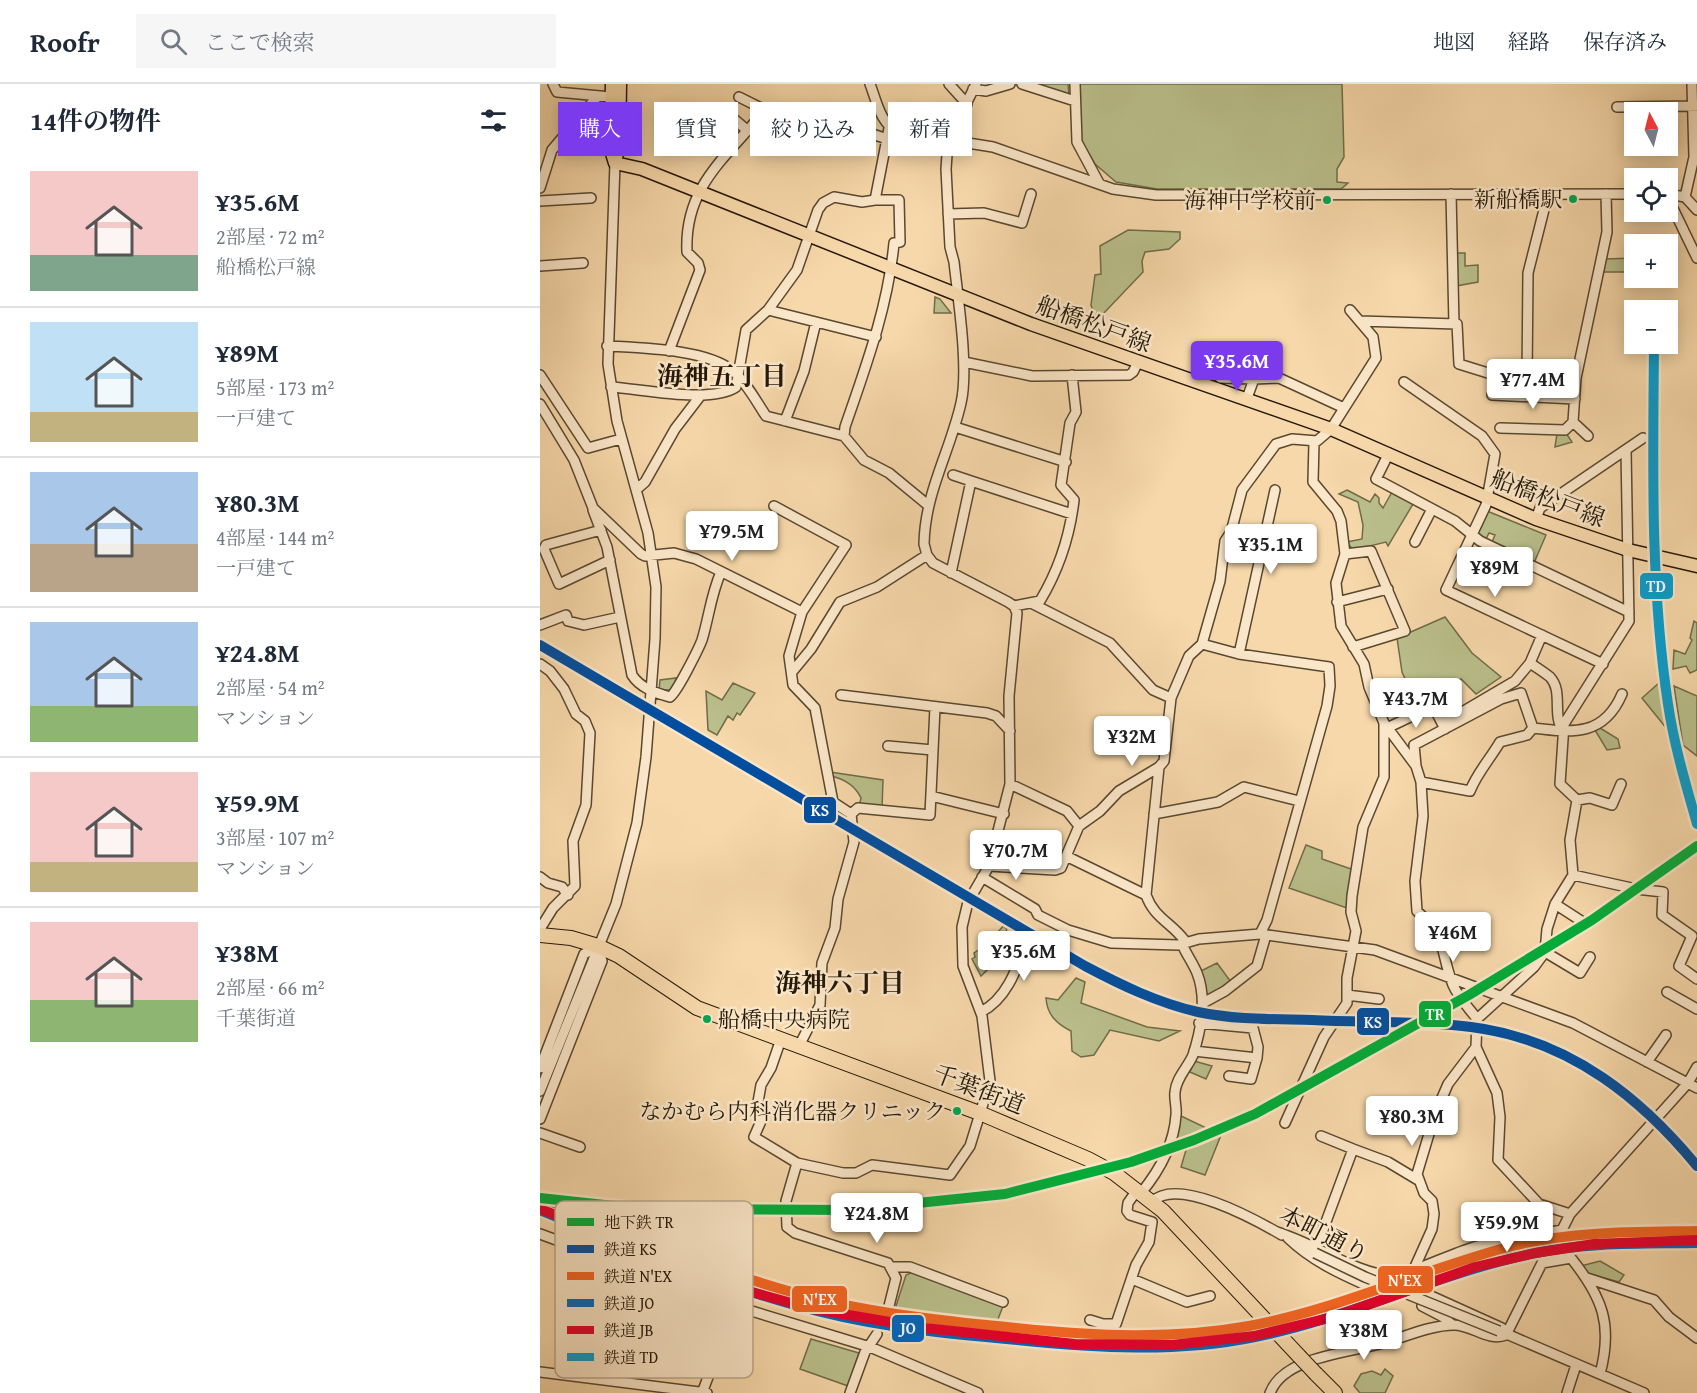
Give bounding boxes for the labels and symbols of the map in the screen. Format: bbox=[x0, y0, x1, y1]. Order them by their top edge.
north arrow bbox=[1624, 102, 1678, 156]
place label: 新船橋駅 bbox=[1474, 183, 1562, 215]
place label: 海神中学校前 bbox=[1184, 184, 1316, 216]
marker: 新船橋駅 bbox=[1567, 193, 1579, 205]
marker: 海神中学校前 bbox=[1321, 194, 1333, 206]
street label: 船橋松戸線 bbox=[1032, 287, 1156, 361]
pin: ¥35.6M bbox=[1188, 341, 1286, 392]
district label: 海神五丁目 bbox=[657, 356, 787, 395]
pin: ¥77.4M bbox=[1484, 359, 1582, 410]
street label: 船橋松戸線 bbox=[1486, 460, 1610, 536]
pin: ¥79.5M bbox=[683, 511, 781, 562]
pin: ¥35.1M bbox=[1222, 524, 1320, 575]
pin: ¥89M bbox=[1459, 547, 1531, 598]
line badge: TD bbox=[1639, 572, 1674, 600]
text: TD bbox=[1646, 574, 1666, 598]
pin: ¥43.7M bbox=[1367, 678, 1465, 729]
pin: ¥32M bbox=[1096, 716, 1168, 767]
line badge: KS bbox=[803, 796, 837, 824]
text: KS bbox=[811, 798, 829, 822]
pin: ¥70.7M bbox=[967, 830, 1065, 881]
pin: ¥46M bbox=[1417, 912, 1489, 963]
pin: ¥35.6M bbox=[975, 931, 1073, 982]
district label: 海神六丁目 bbox=[775, 963, 905, 1002]
line badge: TR bbox=[1418, 1000, 1452, 1028]
text: TR bbox=[1425, 1002, 1445, 1026]
place label: 船橋中央病院 bbox=[718, 1003, 850, 1035]
line badge: KS bbox=[1356, 1007, 1390, 1036]
text: KS bbox=[1364, 1010, 1382, 1034]
marker: 船橋中央病院 bbox=[701, 1013, 713, 1025]
street label: 千葉街道 bbox=[928, 1055, 1030, 1123]
place label: なかむら内科消化器クリニック bbox=[639, 1095, 946, 1127]
pin: ¥80.3M bbox=[1363, 1096, 1461, 1147]
marker: なかむら内科消化器クリニック bbox=[951, 1105, 963, 1117]
pin: ¥24.8M bbox=[828, 1193, 926, 1244]
street label: 本町通り bbox=[1273, 1197, 1375, 1271]
legend bbox=[555, 1201, 753, 1378]
pin: ¥59.9M bbox=[1458, 1202, 1556, 1253]
text: 地下鉄 TR bbox=[604, 1210, 674, 1234]
text: 鉄道 KS bbox=[603, 1237, 657, 1261]
text: 鉄道 N'EX bbox=[603, 1264, 672, 1288]
line badge: N'EX bbox=[1377, 1265, 1434, 1294]
text: N'EX bbox=[1388, 1268, 1422, 1292]
line badge: N'EX bbox=[791, 1285, 848, 1313]
text: N'EX bbox=[803, 1287, 837, 1311]
text: 鉄道 JO bbox=[603, 1291, 655, 1315]
pin: ¥38M bbox=[1328, 1310, 1400, 1361]
line badge: JO bbox=[891, 1314, 925, 1343]
text: JO bbox=[897, 1316, 916, 1340]
text: 鉄道 JB bbox=[603, 1318, 654, 1342]
text: 鉄道 TD bbox=[603, 1345, 658, 1369]

